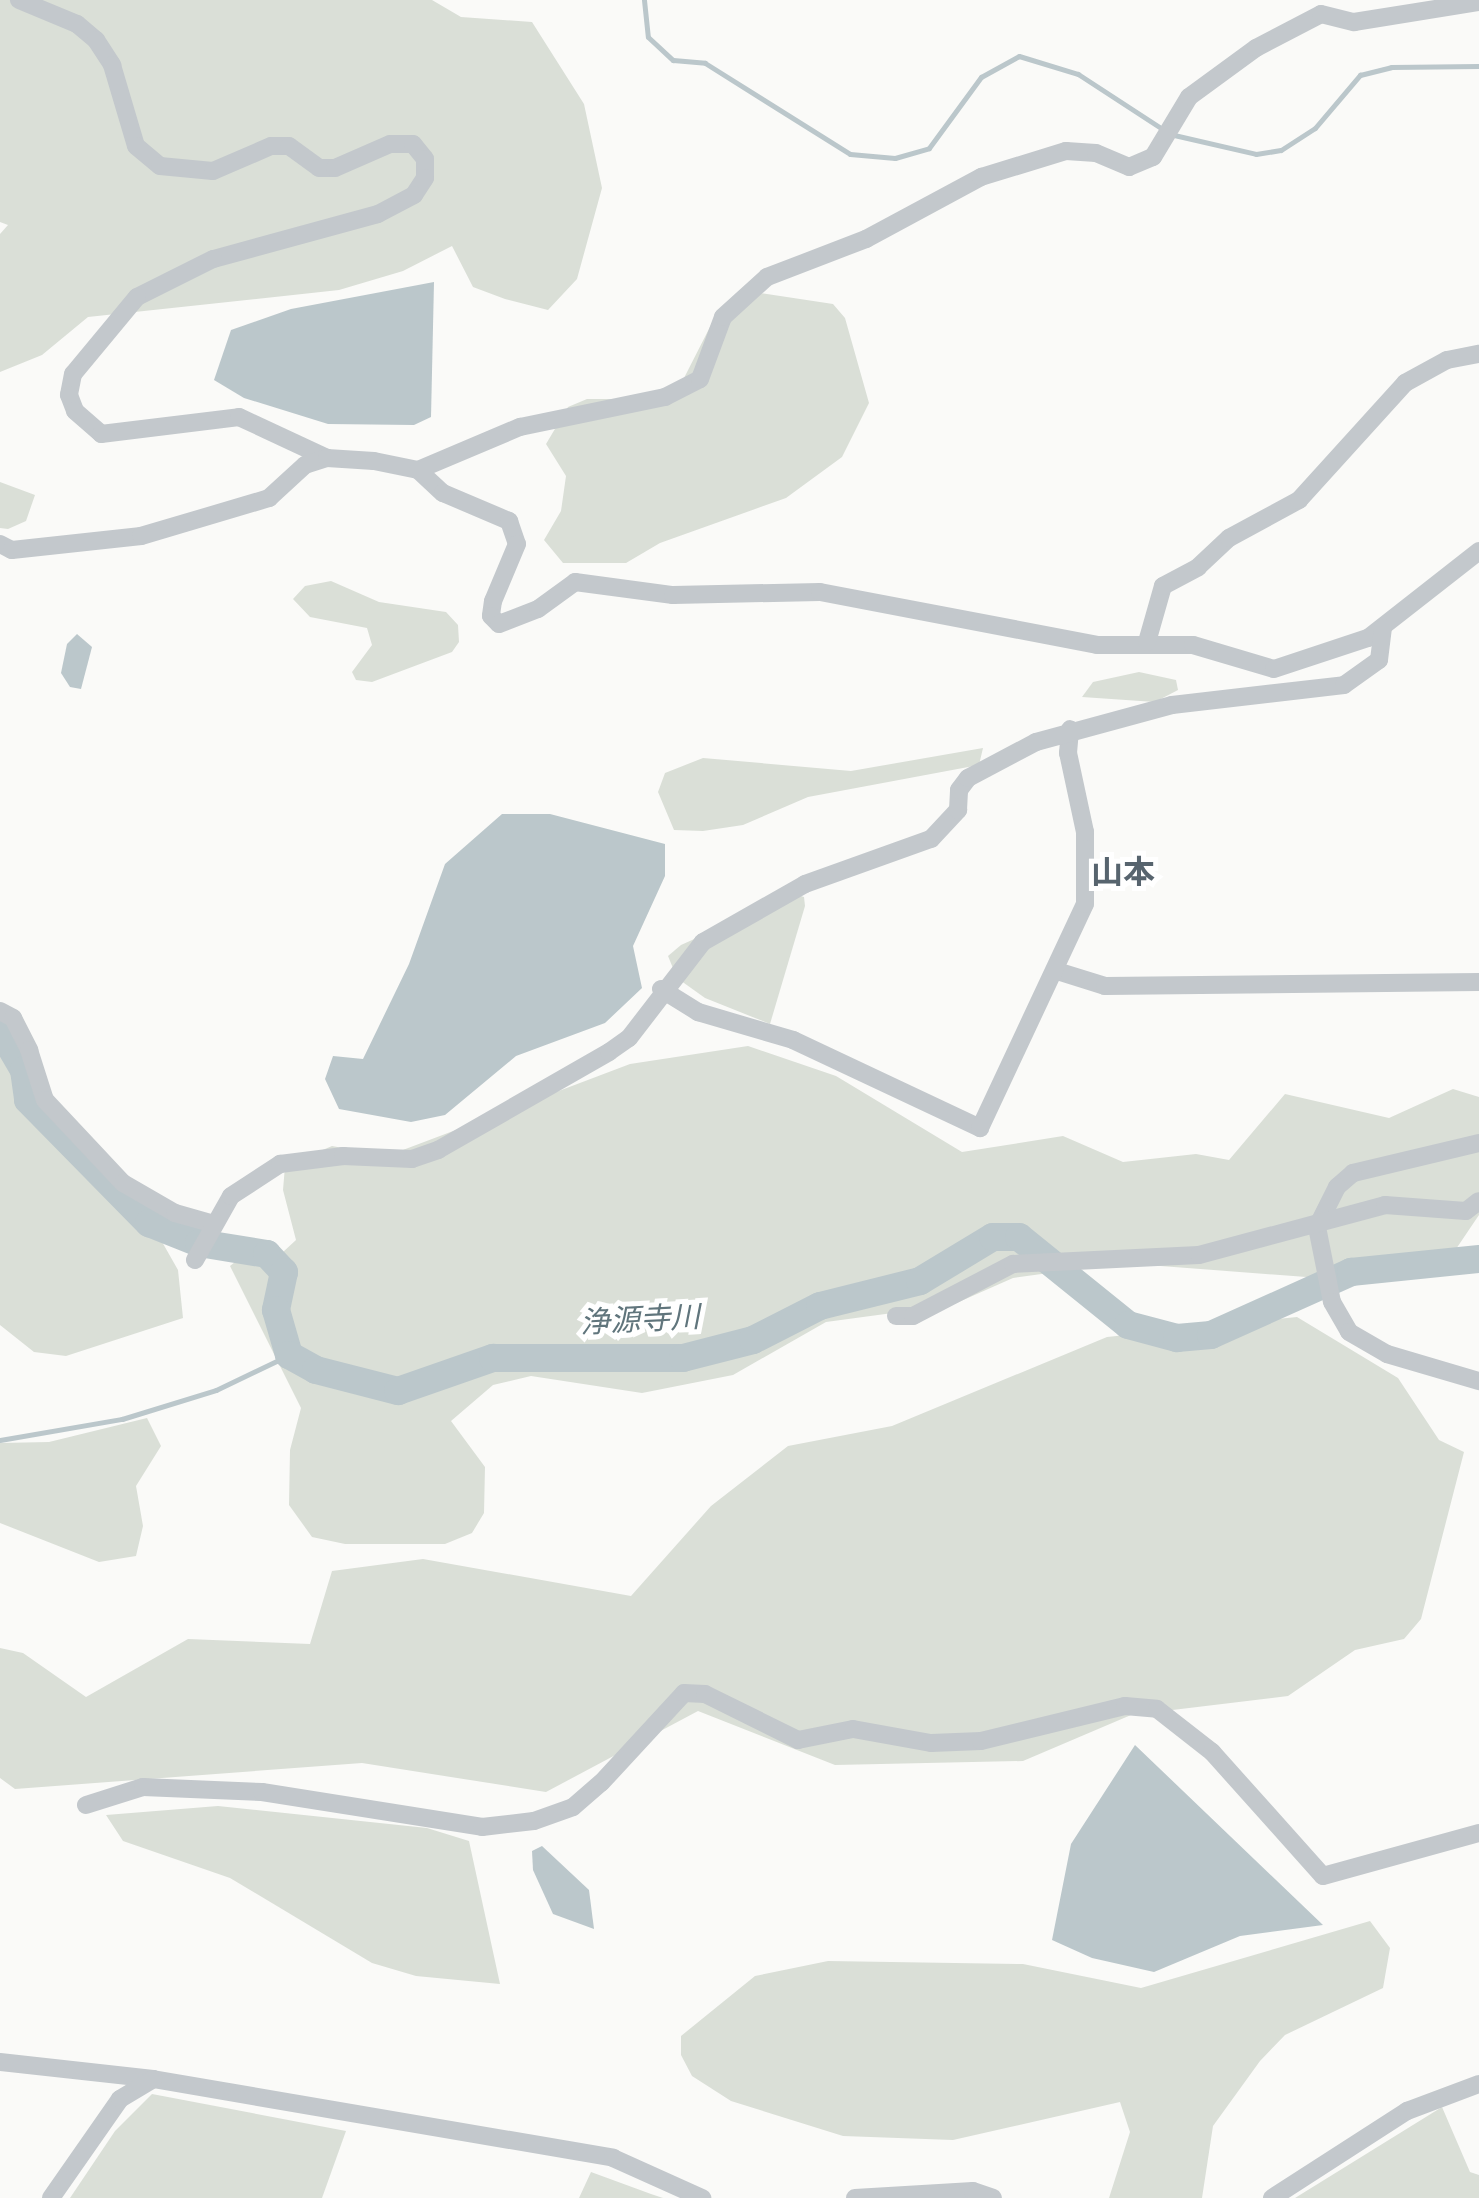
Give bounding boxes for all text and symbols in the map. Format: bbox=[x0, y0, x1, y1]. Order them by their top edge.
district label: 山本 bbox=[1091, 854, 1155, 892]
water label: 浄源寺川 bbox=[579, 1300, 701, 1342]

